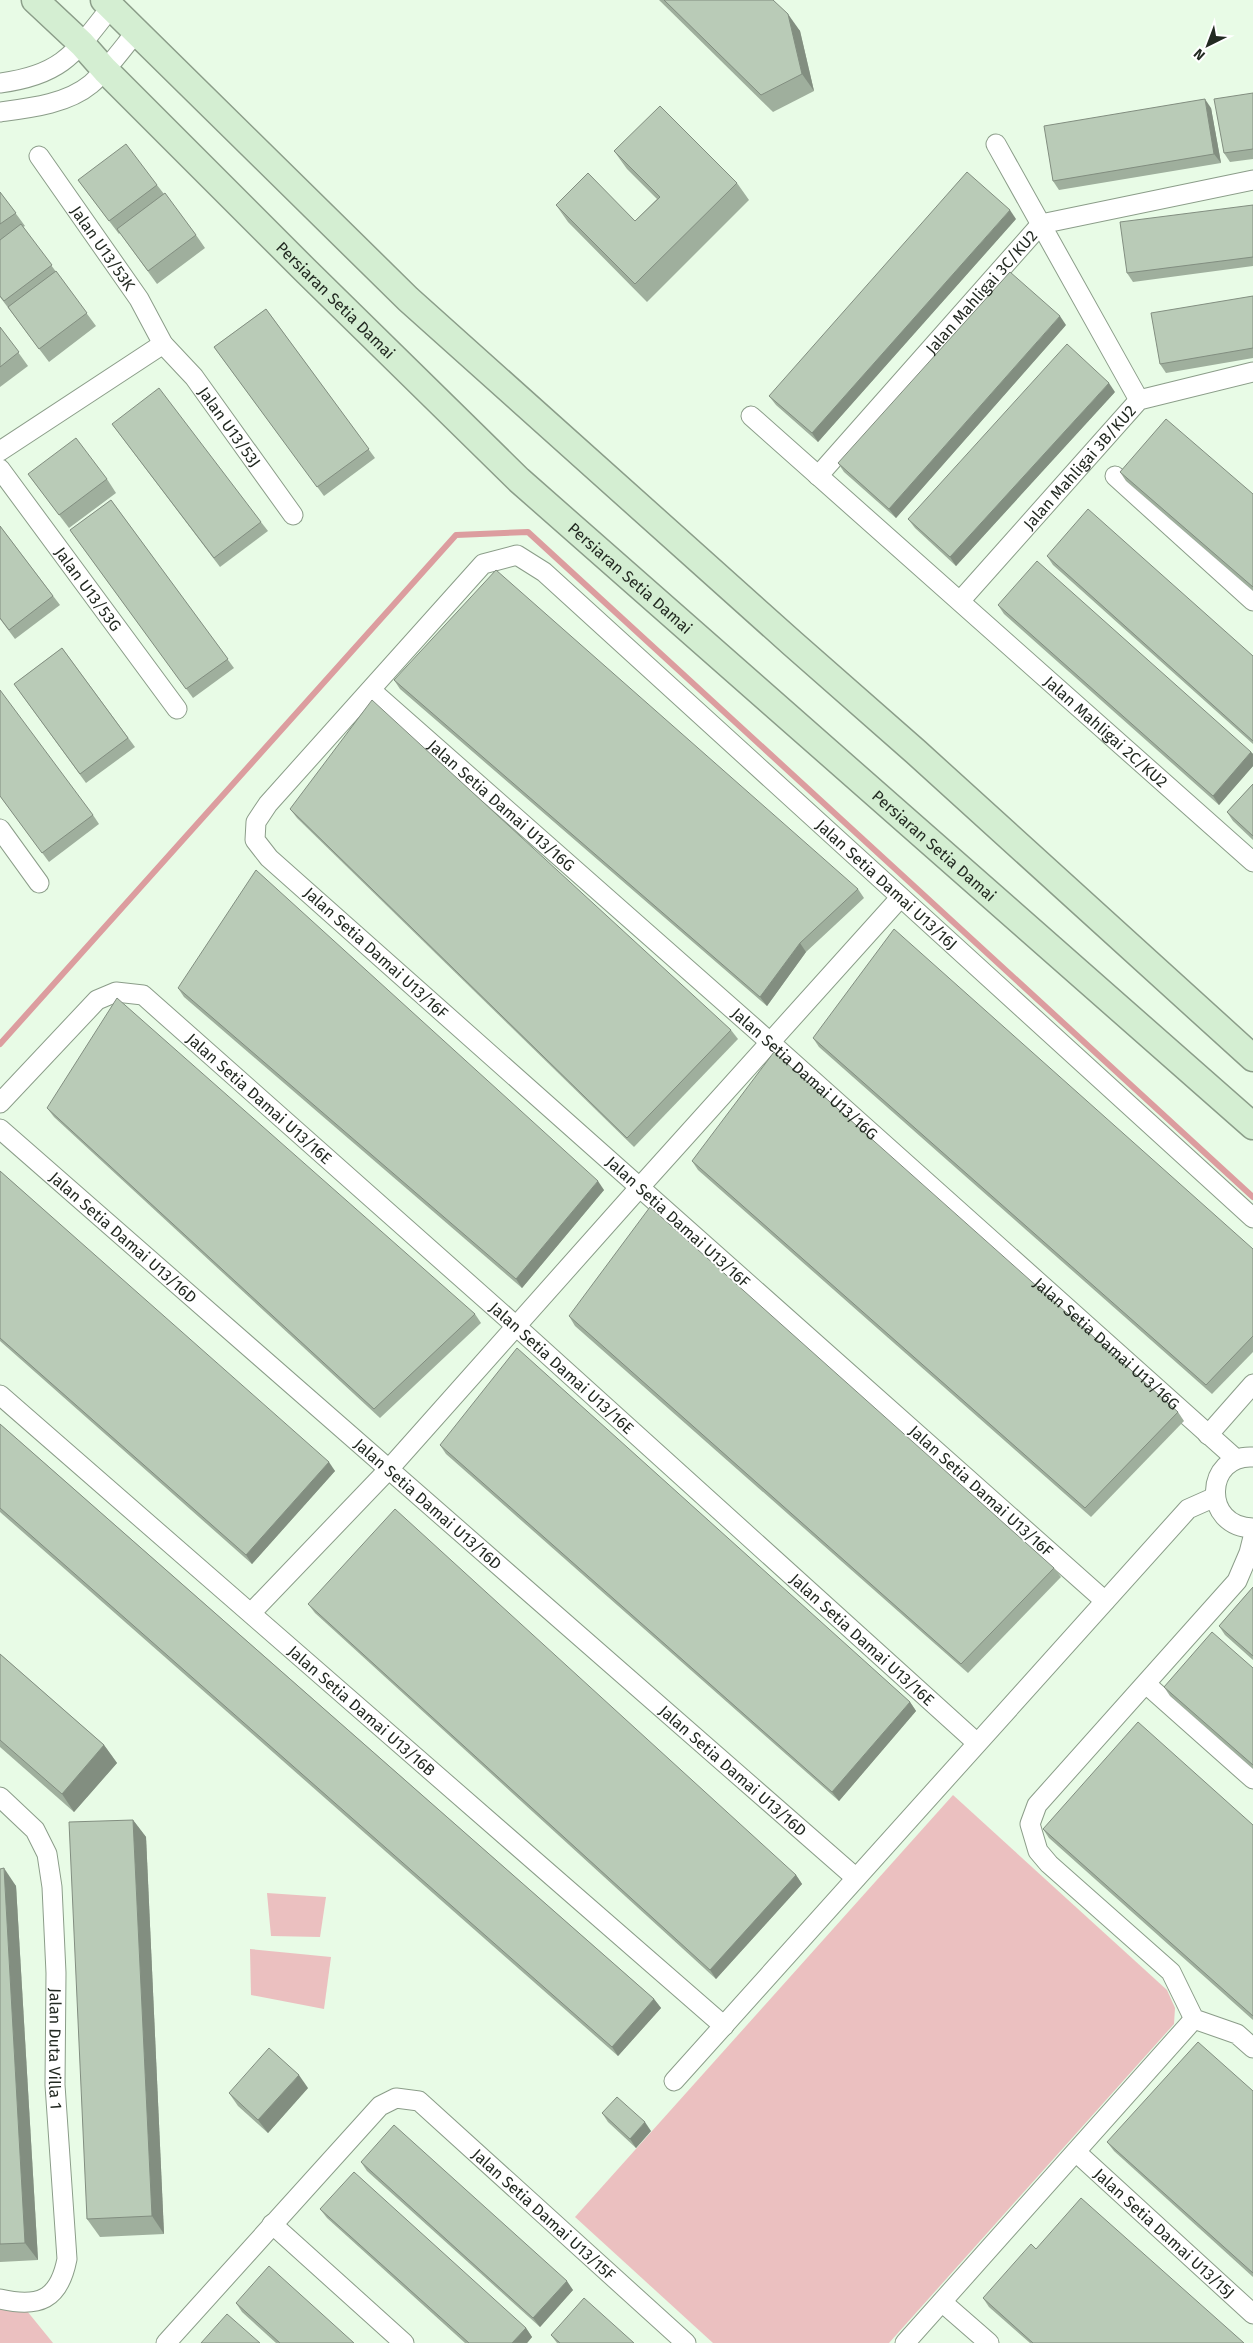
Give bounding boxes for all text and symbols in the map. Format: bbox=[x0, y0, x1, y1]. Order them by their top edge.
north arrow bbox=[1183, 20, 1233, 70]
text: N bbox=[1190, 45, 1209, 64]
street label: Jalan U13/53K bbox=[67, 202, 140, 294]
street label: Jalan Mahligai 3C/KU2 bbox=[921, 226, 1041, 358]
street label: Persiaran Setia Damai bbox=[273, 238, 399, 363]
street label: Jalan U13/53J bbox=[194, 383, 265, 471]
street label: Jalan Mahligai 3B/KU2 bbox=[1019, 401, 1140, 533]
street label: Persiaran Setia Damai bbox=[564, 518, 696, 638]
street label: Jalan U13/53G bbox=[51, 543, 126, 635]
street label: Jalan Mahligai 2C/KU2 bbox=[1041, 672, 1172, 791]
street label: Jalan Setia Damai U13/16G bbox=[424, 735, 579, 875]
street label: Persiaran Setia Damai bbox=[868, 786, 1000, 905]
street label: Jalan Setia Damai U13/16J bbox=[812, 815, 961, 953]
street label: Jalan Setia Damai U13/16F bbox=[300, 883, 452, 1023]
street label: Jalan Setia Damai U13/16G bbox=[728, 1003, 882, 1144]
street label: Jalan Setia Damai U13/16E bbox=[183, 1029, 336, 1168]
street label: Jalan Setia Damai U13/16F bbox=[602, 1152, 754, 1292]
street label: Jalan Setia Damai U13/16D bbox=[46, 1167, 201, 1307]
street label: Jalan Setia Damai U13/16G bbox=[1030, 1273, 1184, 1414]
street label: Jalan Setia Damai U13/16E bbox=[486, 1298, 638, 1438]
street label: Jalan Setia Damai U13/16F bbox=[905, 1421, 1057, 1561]
street label: Jalan Setia Damai U13/16D bbox=[351, 1434, 506, 1573]
street label: Jalan Setia Damai U13/16E bbox=[786, 1569, 938, 1709]
street label: Jalan Setia Damai U13/16B bbox=[284, 1641, 440, 1780]
street label: Jalan Setia Damai U13/16D bbox=[655, 1701, 811, 1840]
street label: Jalan Duta Villa 1 bbox=[46, 1988, 66, 2110]
street label: Jalan Setia Damai U13/15F bbox=[468, 2145, 620, 2284]
street label: Jalan Setia Damai U13/15J bbox=[1090, 2164, 1239, 2302]

